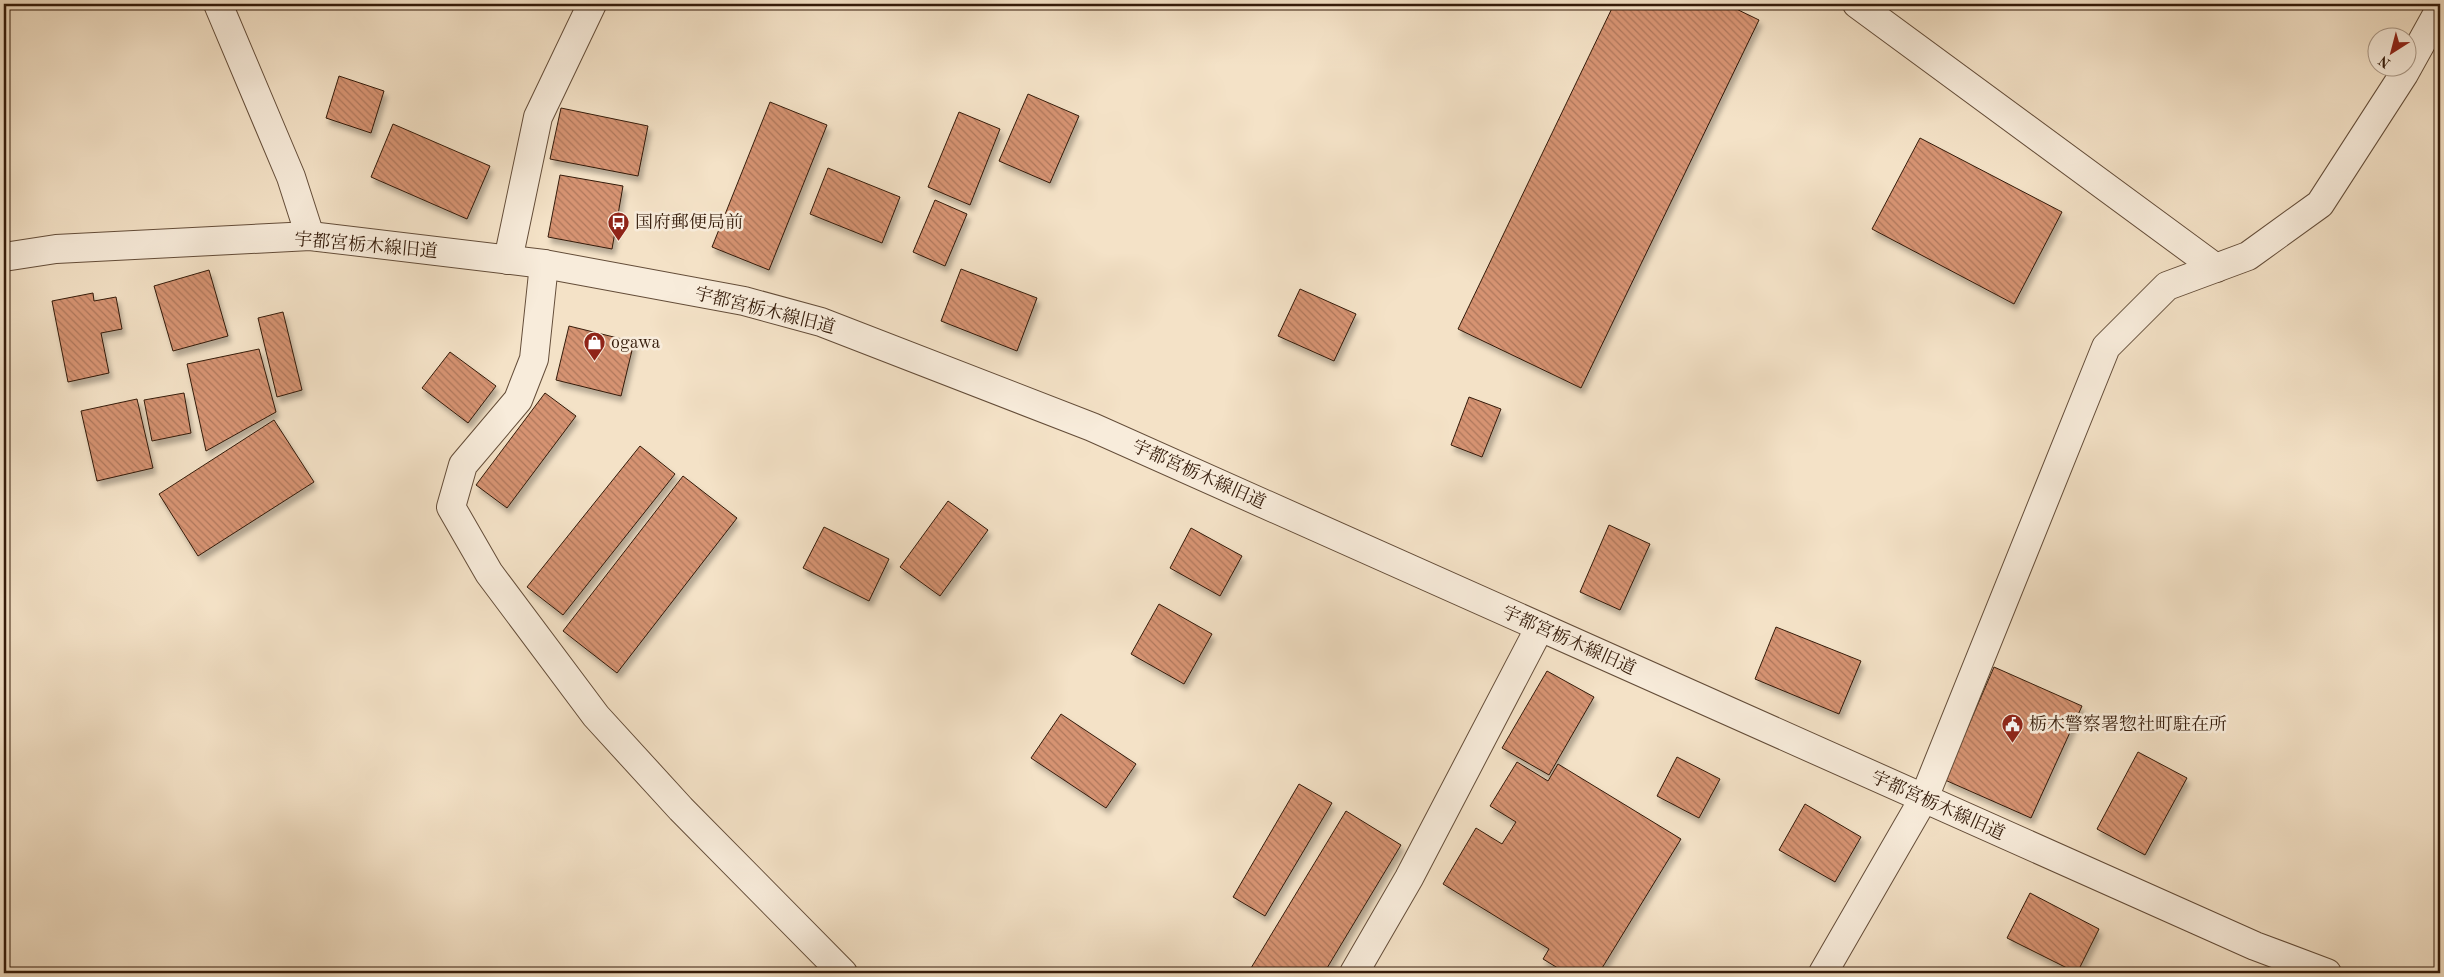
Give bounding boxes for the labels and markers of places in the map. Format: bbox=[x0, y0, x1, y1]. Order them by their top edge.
bus stop icon: 国府郵便局前 bbox=[607, 210, 631, 241]
place label: 国府郵便局前 bbox=[635, 212, 743, 232]
shop icon: ogawa bbox=[583, 330, 607, 361]
place label: ogawa bbox=[611, 334, 660, 352]
public building icon: 栃木警察署惣社町駐在所 bbox=[2001, 712, 2025, 743]
place label: 栃木警察署惣社町駐在所 bbox=[2029, 714, 2227, 734]

